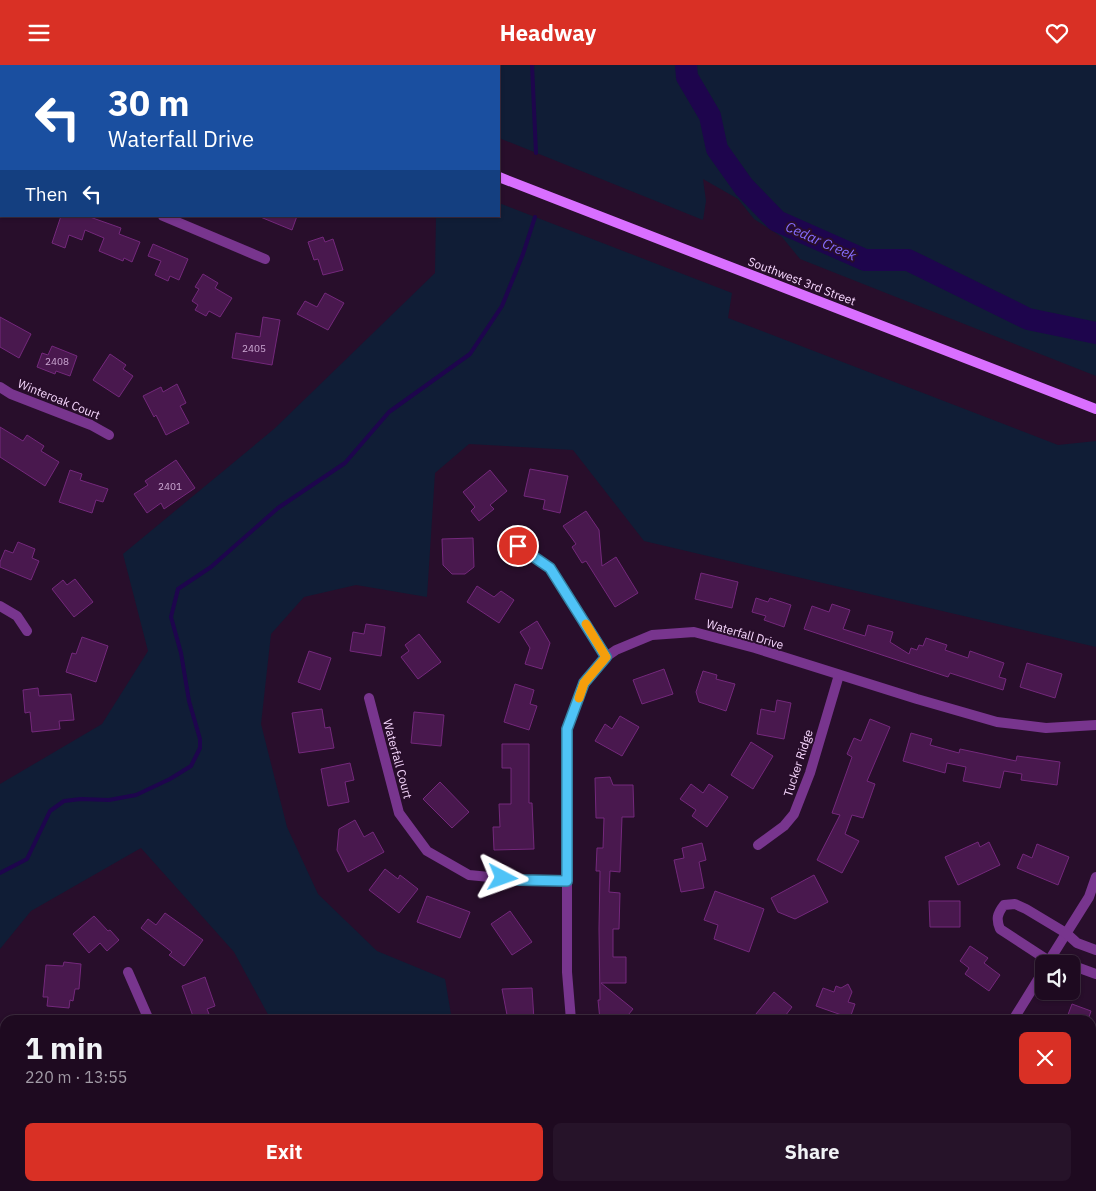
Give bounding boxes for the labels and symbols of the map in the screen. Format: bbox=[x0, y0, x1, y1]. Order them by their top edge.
water label: Cedar Creek bbox=[783, 217, 860, 265]
street label: Southwest 3rd Street bbox=[746, 254, 858, 308]
house number: 2405 bbox=[242, 342, 266, 355]
house number: 2408 bbox=[45, 355, 69, 368]
street label: Winteroak Court bbox=[16, 376, 102, 422]
house number: 2401 bbox=[158, 480, 182, 493]
pin bbox=[497, 525, 539, 567]
street label: Waterfall Drive bbox=[705, 616, 786, 652]
street label: Waterfall Court bbox=[380, 718, 416, 800]
street label: Tucker Ridge bbox=[780, 727, 816, 798]
position arrow bbox=[476, 851, 528, 903]

